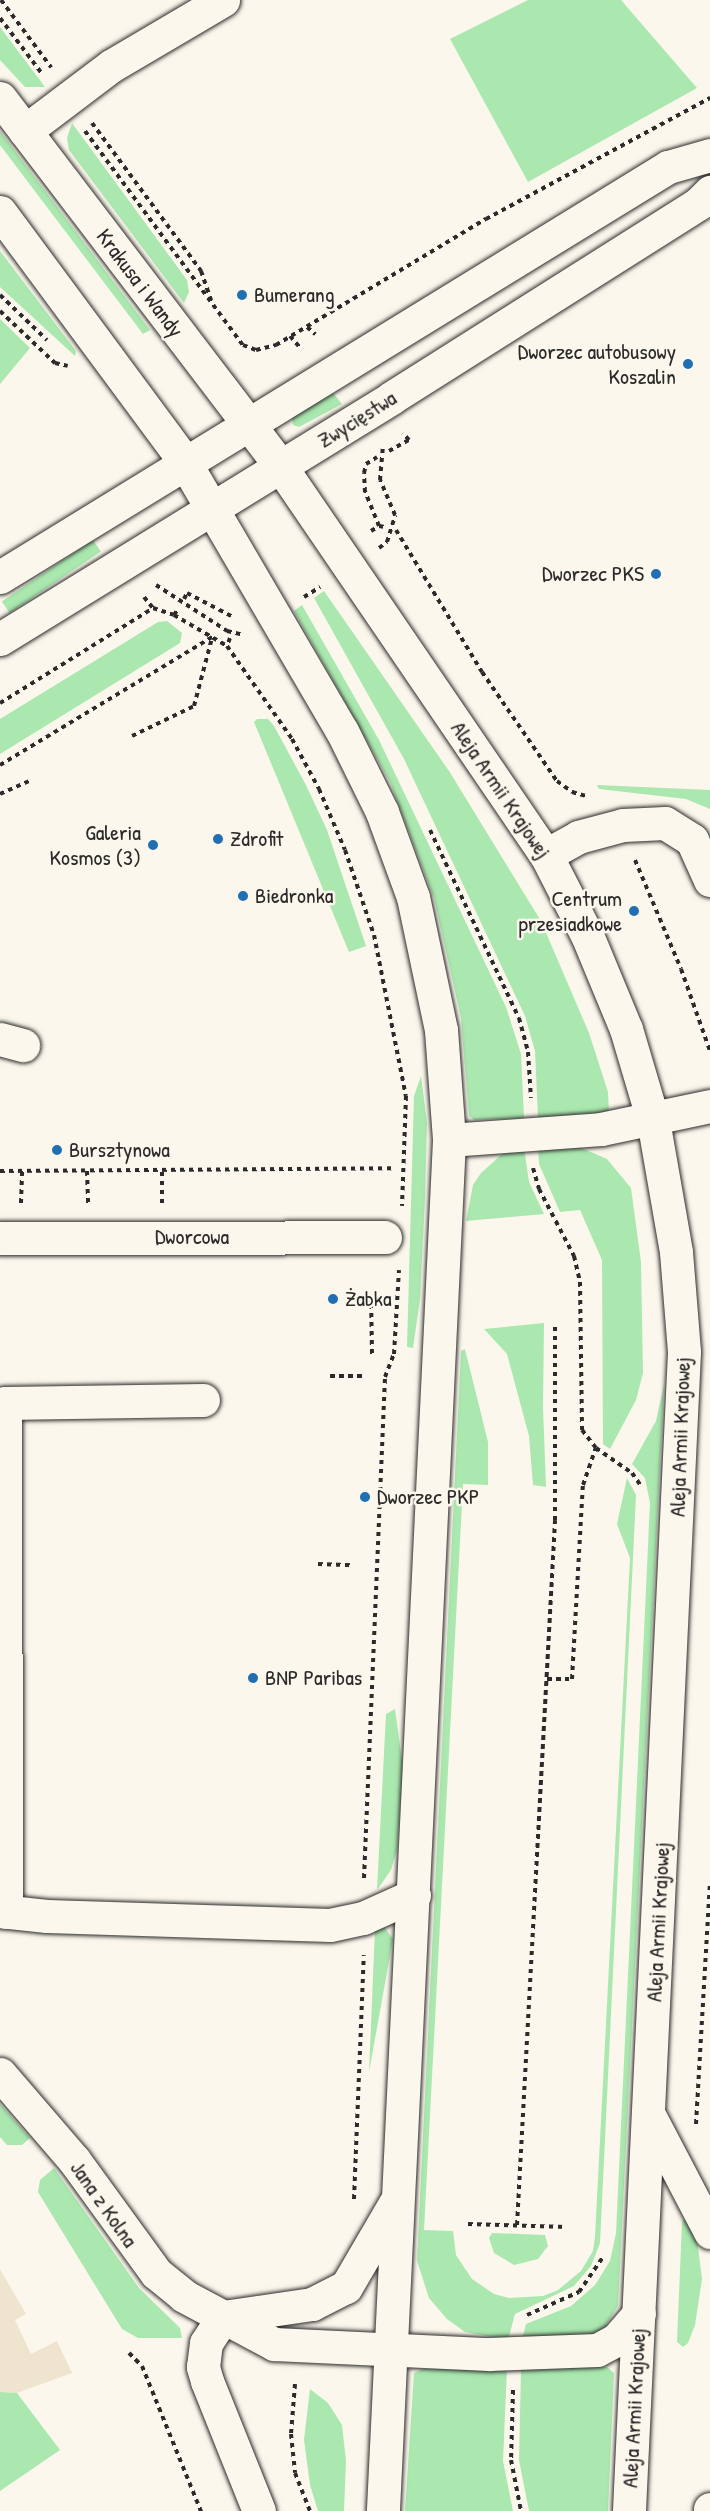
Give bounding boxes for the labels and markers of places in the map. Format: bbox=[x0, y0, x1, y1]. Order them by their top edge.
place label: Bumerang bbox=[254, 282, 334, 308]
marker: Bumerang bbox=[235, 288, 249, 302]
place label: Dworzec autobusowy Koszalin bbox=[518, 338, 676, 390]
marker: Dworzec autobusowy Koszalin bbox=[681, 357, 695, 371]
place label: Dworzec PKS bbox=[542, 561, 644, 587]
marker: Dworzec PKS bbox=[649, 567, 663, 581]
place label: Galeria Kosmos (3) bbox=[50, 819, 141, 870]
place label: Zdrofit bbox=[230, 826, 283, 852]
marker: Zdrofit bbox=[211, 832, 225, 846]
marker: Galeria Kosmos (3) bbox=[146, 838, 160, 852]
place label: Biedronka bbox=[255, 883, 333, 909]
place label: Centrum przesiadkowe bbox=[518, 885, 622, 936]
marker: Biedronka bbox=[236, 889, 250, 903]
marker: Centrum przesiadkowe bbox=[627, 904, 641, 918]
place label: Bursztynowa bbox=[69, 1137, 170, 1163]
marker: Bursztynowa bbox=[50, 1143, 64, 1157]
place label: Żabka bbox=[345, 1286, 392, 1312]
marker: Żabka bbox=[326, 1292, 340, 1306]
place label: Dworzec PKP bbox=[377, 1484, 479, 1510]
marker: Dworzec PKP bbox=[358, 1490, 372, 1504]
place label: BNP Paribas bbox=[265, 1665, 362, 1691]
marker: BNP Paribas bbox=[246, 1671, 260, 1685]

